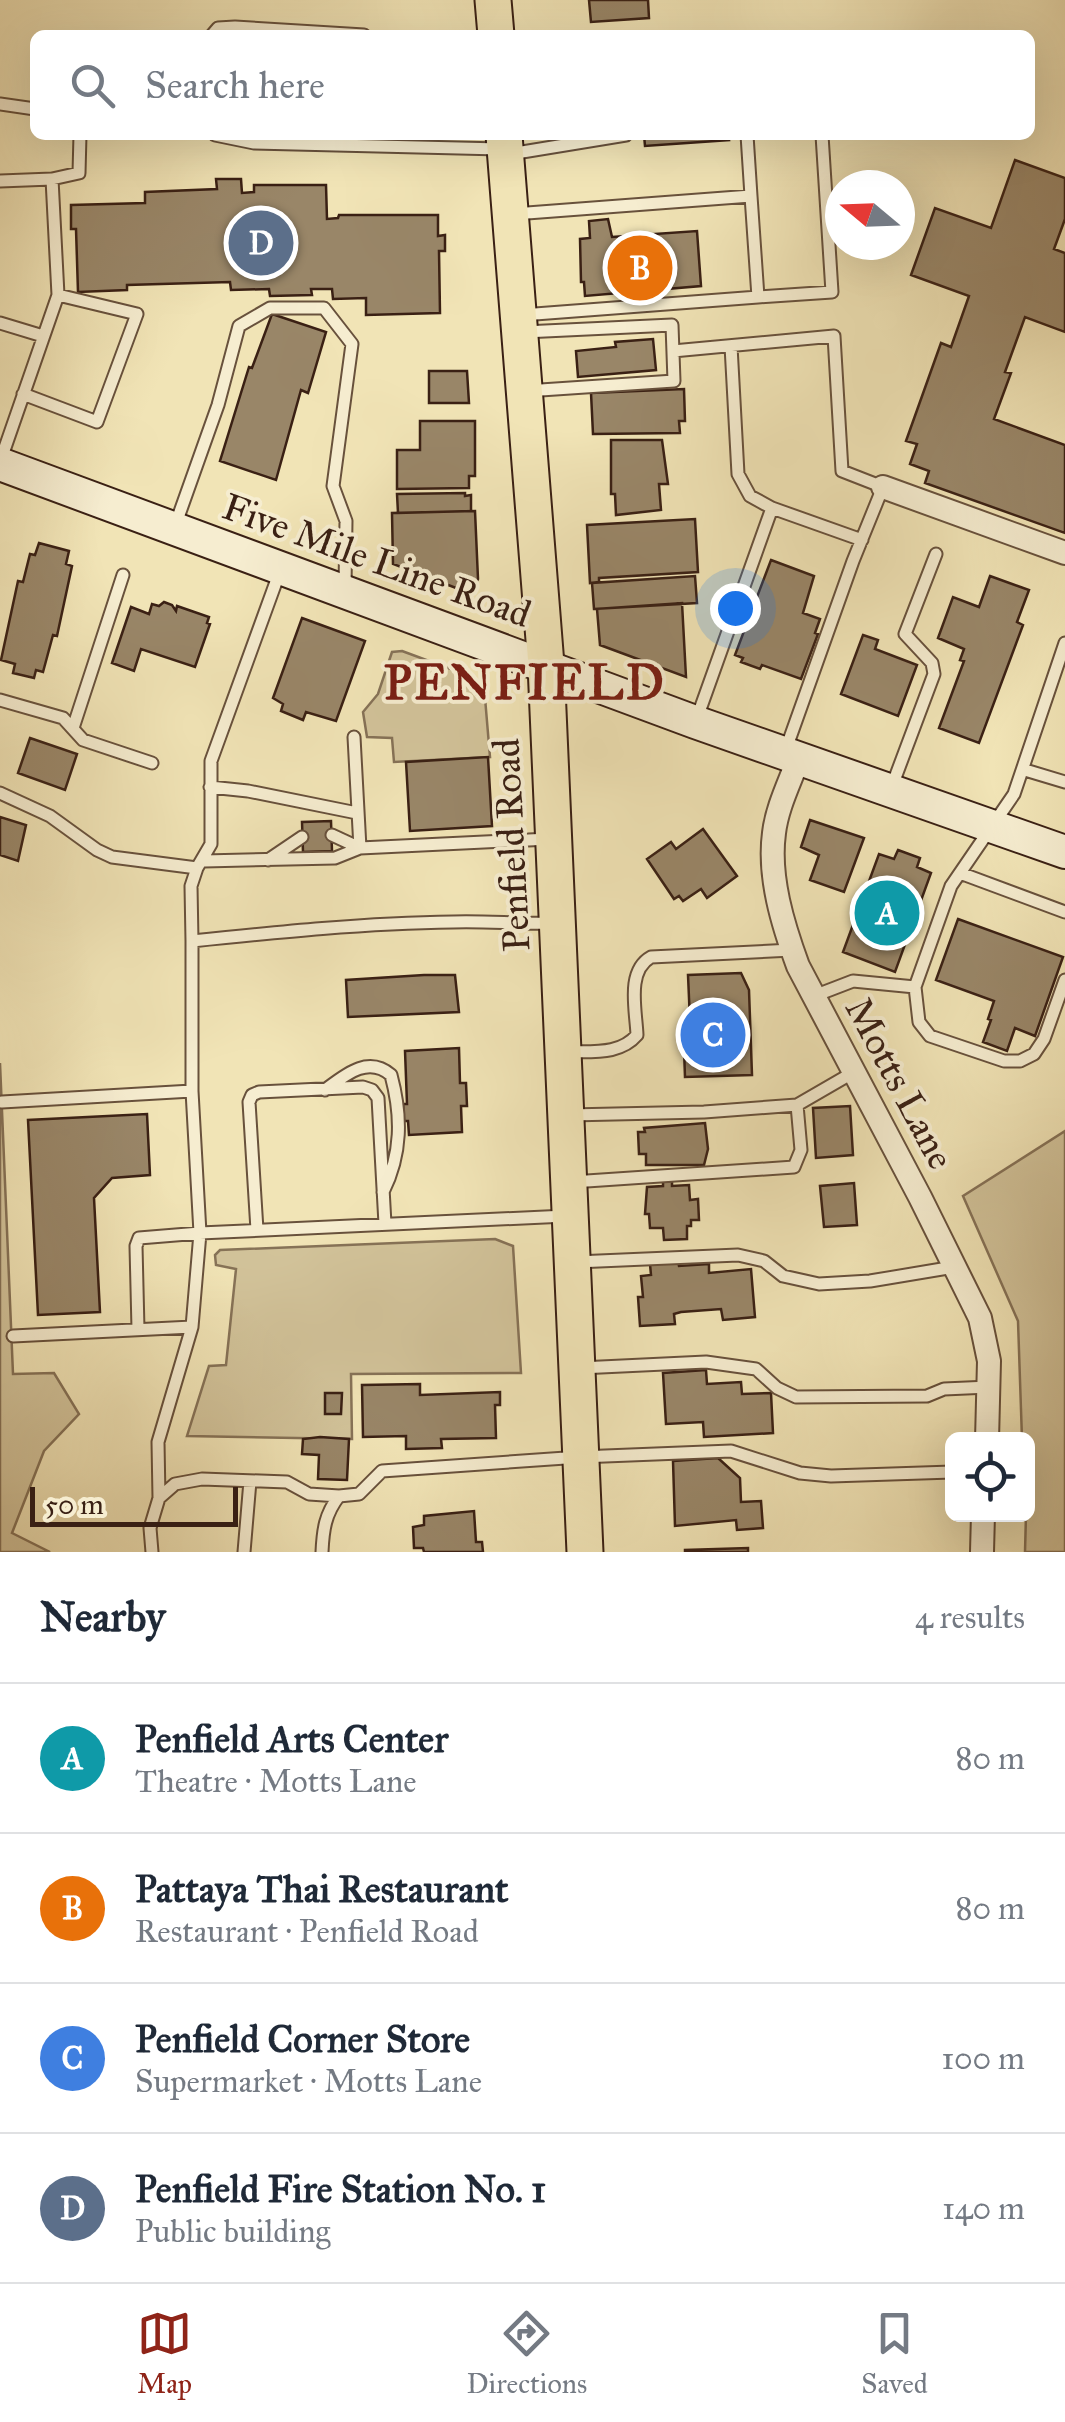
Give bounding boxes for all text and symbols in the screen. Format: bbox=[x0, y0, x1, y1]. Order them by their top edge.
search box bbox=[30, 30, 1035, 140]
icon: search bbox=[65, 58, 120, 113]
text: Search here bbox=[145, 62, 325, 108]
north arrow bbox=[825, 170, 915, 260]
pin: D bbox=[228, 206, 294, 280]
pin: B bbox=[608, 230, 672, 306]
street label: Five Mile Line Road bbox=[217, 483, 537, 637]
your location bbox=[710, 583, 761, 634]
district label: PENFIELD bbox=[384, 653, 666, 712]
street label: Penfield Road bbox=[482, 737, 540, 953]
pin: A bbox=[854, 876, 920, 950]
street label: Motts Lane bbox=[836, 989, 964, 1177]
pin: C bbox=[680, 998, 746, 1072]
map controls bbox=[945, 1432, 1035, 1522]
button: locate bbox=[945, 1432, 1035, 1522]
scale bar bbox=[30, 1482, 238, 1526]
text: 50 m bbox=[45, 1487, 104, 1522]
text: Nearby bbox=[40, 1591, 165, 1643]
text: 4 results bbox=[915, 1598, 1025, 1637]
text: Penfield Arts Center bbox=[135, 1716, 448, 1762]
text: A bbox=[62, 1739, 83, 1778]
text: 80 m bbox=[956, 1739, 1025, 1778]
text: Theatre · Motts Lane bbox=[135, 1762, 417, 1801]
text: Pattaya Thai Restaurant bbox=[135, 1866, 508, 1912]
text: B bbox=[62, 1889, 83, 1928]
text: 80 m bbox=[956, 1889, 1025, 1928]
text: Restaurant · Penfield Road bbox=[135, 1912, 479, 1951]
text: Penfield Corner Store bbox=[135, 2016, 470, 2062]
text: C bbox=[62, 2039, 83, 2078]
text: 100 m bbox=[941, 2039, 1025, 2078]
text: Supermarket · Motts Lane bbox=[135, 2062, 482, 2101]
text: Penfield Fire Station No. 1 bbox=[135, 2166, 546, 2212]
text: D bbox=[60, 2189, 85, 2228]
text: 140 m bbox=[942, 2189, 1025, 2228]
text: Public building bbox=[135, 2212, 330, 2251]
tab: Map bbox=[137, 2306, 192, 2401]
tab: Directions bbox=[466, 2306, 587, 2401]
tab: Saved bbox=[861, 2306, 928, 2401]

